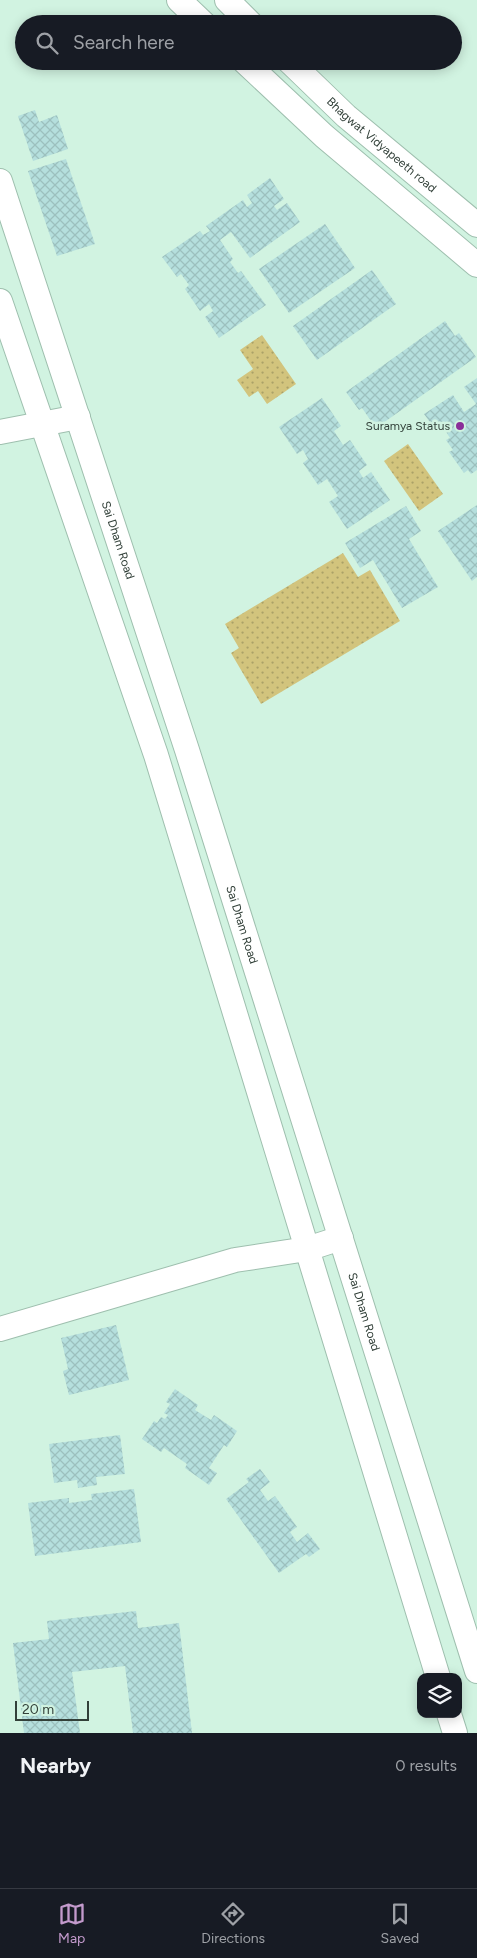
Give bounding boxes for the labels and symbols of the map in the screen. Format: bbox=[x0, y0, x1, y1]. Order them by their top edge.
street label: Bhagwat Vidyapeeth road bbox=[324, 94, 439, 195]
place label: Suramya Status bbox=[366, 419, 450, 433]
marker: Suramya Status bbox=[454, 420, 466, 432]
street label: Sai Dham Road bbox=[99, 499, 137, 581]
street label: Sai Dham Road bbox=[223, 884, 261, 965]
street label: Sai Dham Road bbox=[345, 1271, 383, 1353]
scale bar bbox=[15, 1698, 89, 1721]

